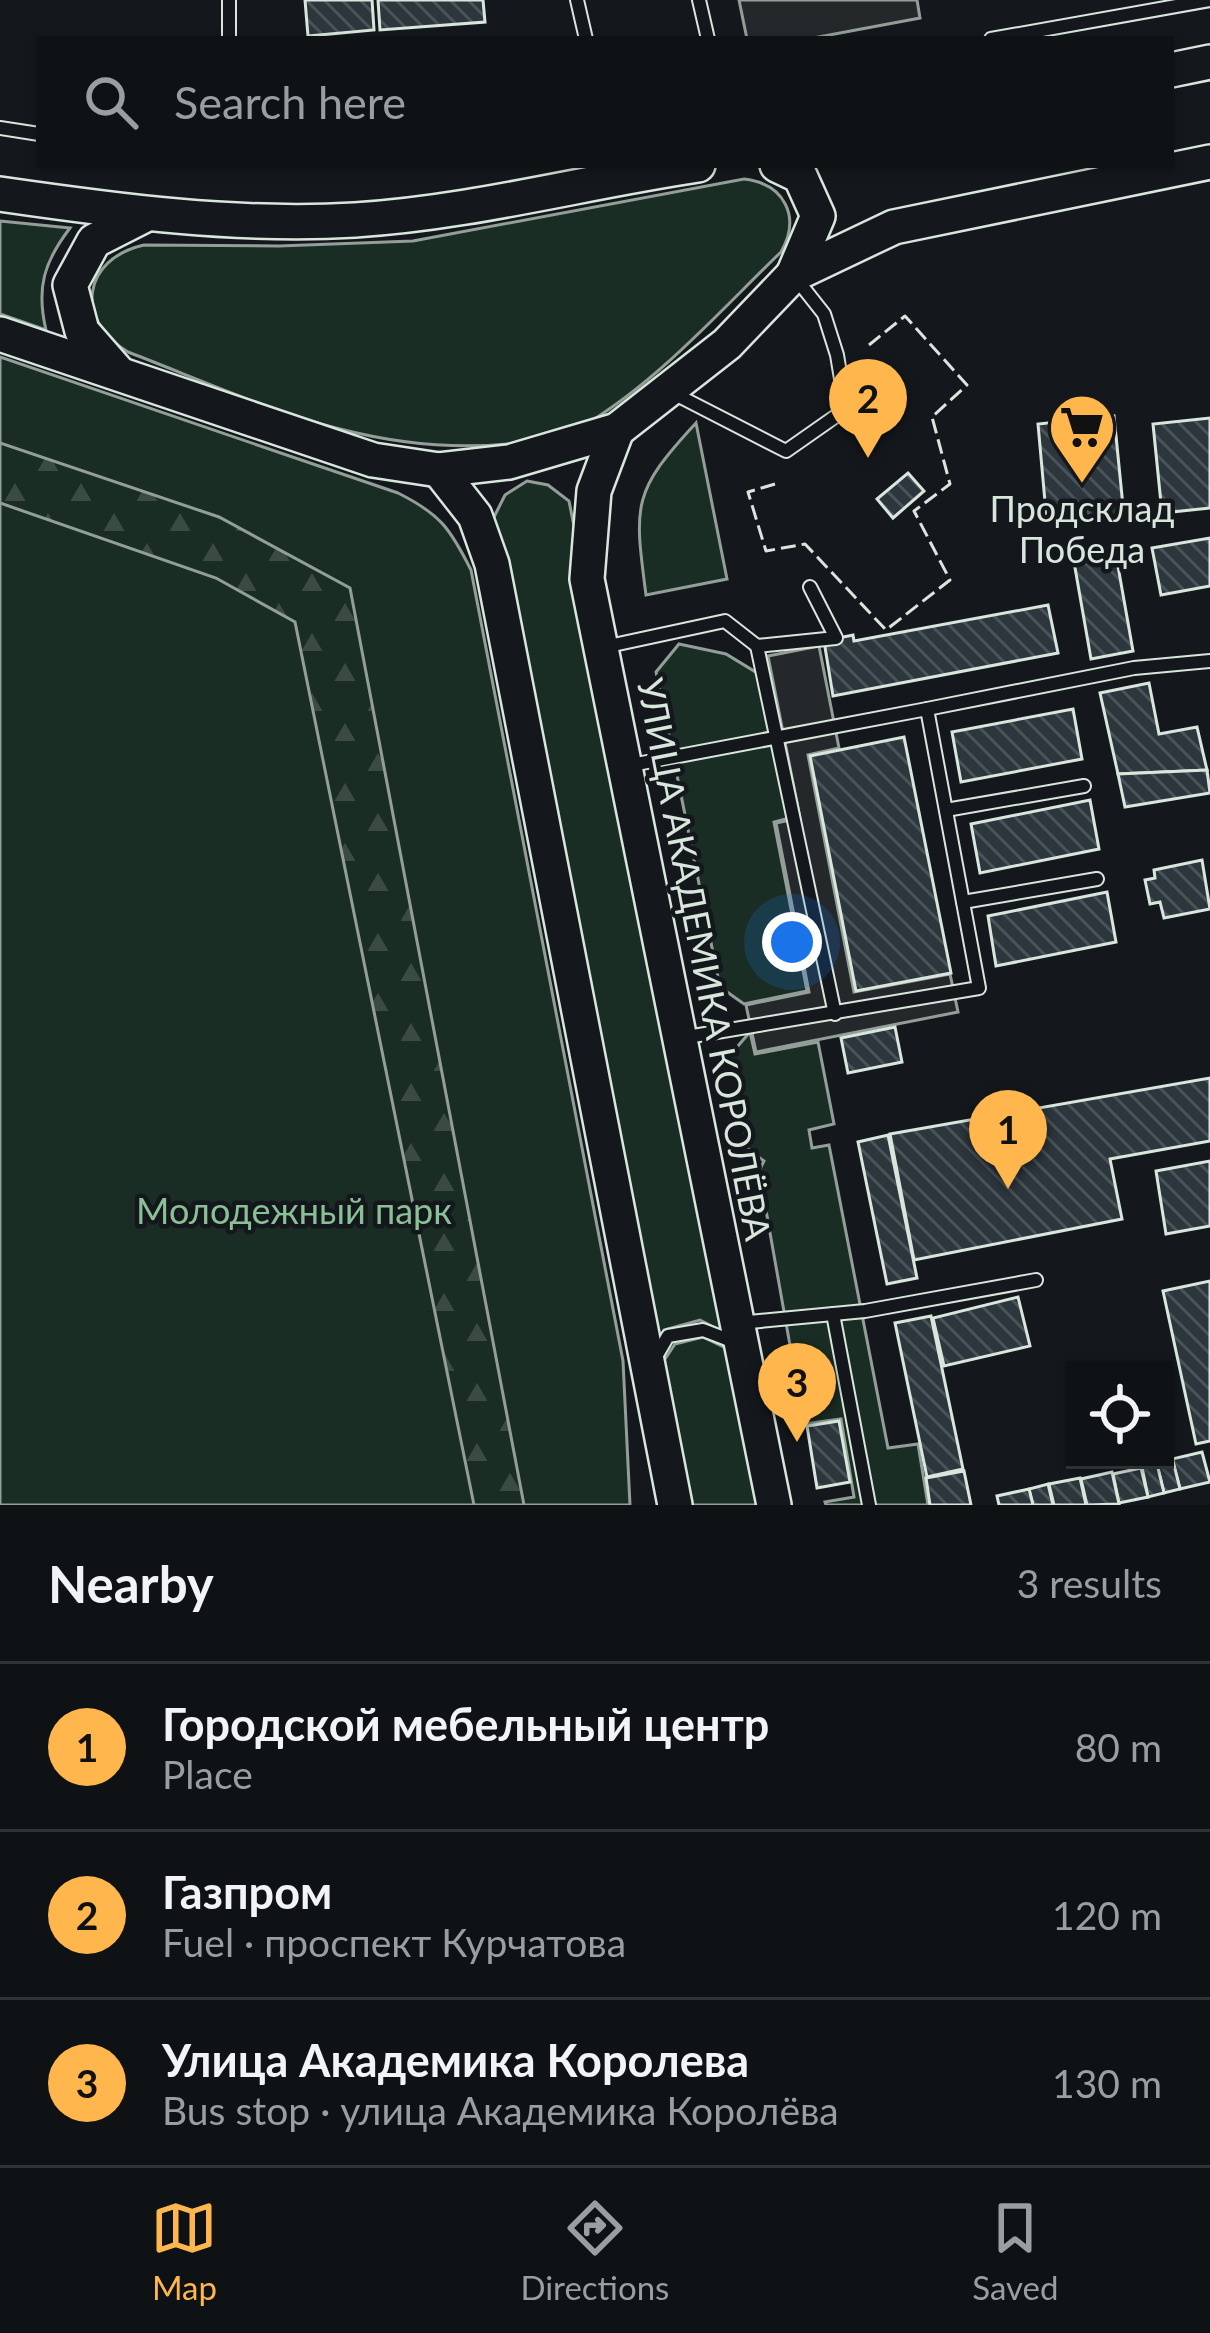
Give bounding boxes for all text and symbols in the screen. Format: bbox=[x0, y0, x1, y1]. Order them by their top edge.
search box bbox=[36, 36, 1174, 168]
icon: search bbox=[78, 69, 144, 135]
text: Search here bbox=[174, 75, 406, 129]
pin: 2 bbox=[829, 359, 907, 458]
supermarket icon: Продсклад Победа bbox=[1047, 392, 1117, 486]
place label: Продсклад Победа bbox=[989, 486, 1175, 571]
street label: УЛИЦА АКАДЕМИКА КОРОЛЁВА bbox=[629, 674, 781, 1245]
your location bbox=[762, 912, 822, 972]
pin: 1 bbox=[969, 1090, 1047, 1189]
park label: Молодежный парк bbox=[136, 1188, 452, 1232]
pin: 3 bbox=[758, 1343, 836, 1442]
map controls bbox=[1066, 1361, 1174, 1469]
button: locate bbox=[1066, 1361, 1174, 1469]
text: Nearby bbox=[48, 1553, 214, 1614]
text: 3 results bbox=[1017, 1560, 1162, 1606]
text: Городской мебельный центр bbox=[162, 1697, 769, 1751]
text: 1 bbox=[76, 1724, 98, 1770]
text: 80 m bbox=[1075, 1724, 1162, 1770]
text: Place bbox=[162, 1751, 253, 1797]
text: Газпром bbox=[162, 1865, 332, 1919]
text: 2 bbox=[76, 1892, 98, 1938]
text: 120 m bbox=[1052, 1892, 1162, 1938]
text: Fuel · проспект Курчатова bbox=[162, 1919, 626, 1965]
text: Улица Академика Королева bbox=[162, 2033, 749, 2087]
text: 3 bbox=[76, 2060, 98, 2106]
text: 130 m bbox=[1052, 2060, 1162, 2106]
text: Bus stop · улица Академика Королёва bbox=[162, 2087, 839, 2133]
tab: Map bbox=[151, 2195, 217, 2307]
tab: Directions bbox=[520, 2195, 669, 2307]
tab: Saved bbox=[972, 2195, 1059, 2307]

